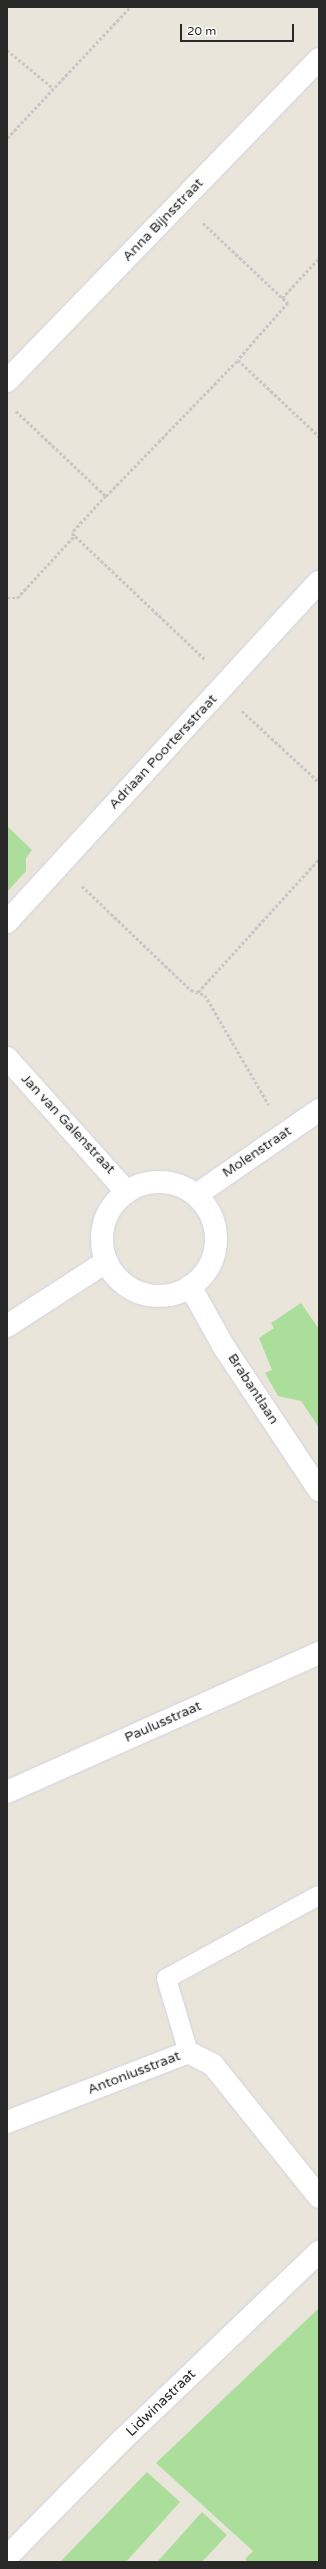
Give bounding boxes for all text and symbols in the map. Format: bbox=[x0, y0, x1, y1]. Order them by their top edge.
scale bar bbox=[182, 16, 296, 42]
text: 20 m bbox=[187, 24, 216, 38]
street label: Anna Bijnsstraat bbox=[119, 175, 207, 265]
street label: Adriaan Poortersstraat bbox=[105, 691, 221, 813]
street label: Jan van Galenstraat bbox=[17, 1071, 119, 1177]
street label: Molenstraat bbox=[219, 1123, 295, 1181]
street label: Brabantlaan bbox=[224, 1350, 282, 1428]
street label: Paulusstraat bbox=[122, 1698, 204, 1746]
street label: Antoniusstraat bbox=[85, 2048, 183, 2098]
street label: Lidwinastraat bbox=[123, 2366, 199, 2440]

